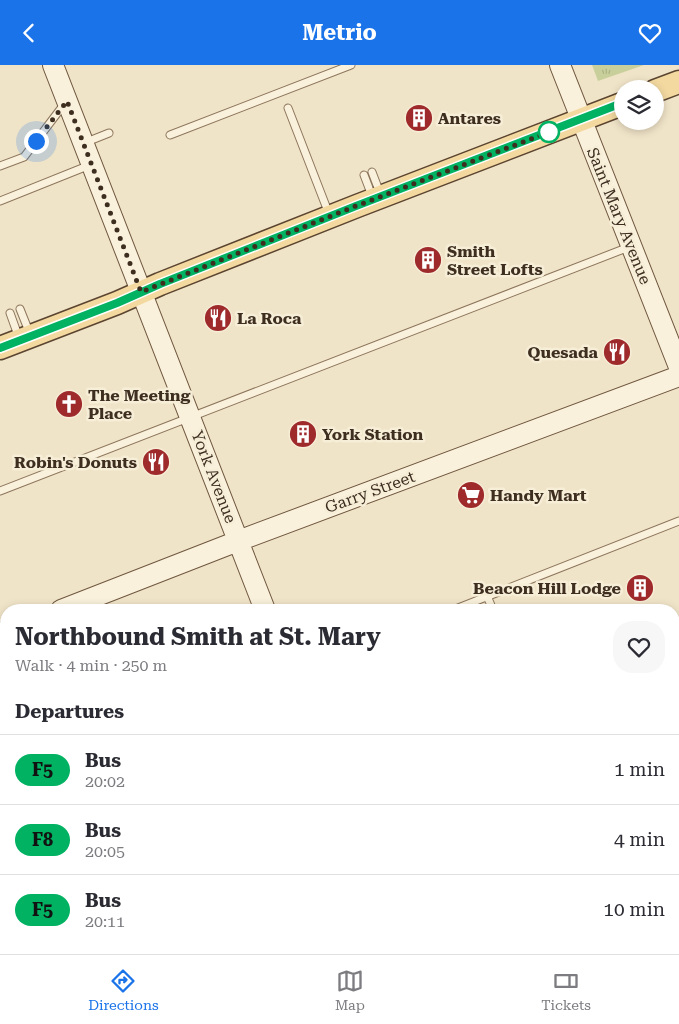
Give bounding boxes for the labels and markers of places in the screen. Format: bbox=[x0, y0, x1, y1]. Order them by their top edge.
building icon: Antares bbox=[404, 103, 434, 133]
place label: Antares bbox=[438, 109, 501, 128]
unlabelled marker bbox=[538, 121, 560, 143]
place label: Smith Street Lofts bbox=[447, 242, 543, 279]
building icon: Smith Street Lofts bbox=[413, 245, 443, 275]
restaurant icon: La Roca bbox=[203, 303, 233, 333]
place label: La Roca bbox=[237, 309, 302, 328]
restaurant icon: Quesada bbox=[602, 337, 632, 367]
place label: Quesada bbox=[527, 343, 599, 362]
place label: The Meeting Place bbox=[88, 386, 190, 423]
church icon: The Meeting Place bbox=[54, 389, 84, 419]
building icon: York Station bbox=[288, 419, 318, 449]
place label: York Station bbox=[322, 425, 424, 444]
restaurant icon: Robin's Donuts bbox=[141, 447, 171, 477]
place label: Robin's Donuts bbox=[14, 453, 137, 472]
supermarket icon: Handy Mart bbox=[456, 480, 486, 510]
place label: Handy Mart bbox=[490, 486, 587, 505]
building icon: Beacon Hill Lodge bbox=[625, 573, 655, 603]
place label: Beacon Hill Lodge bbox=[473, 579, 621, 598]

